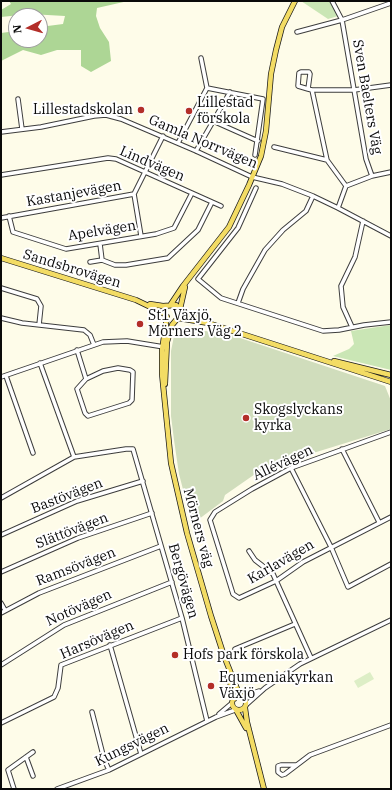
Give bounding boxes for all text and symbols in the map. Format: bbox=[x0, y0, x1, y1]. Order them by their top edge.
north arrow bbox=[8, 8, 48, 48]
text: N bbox=[10, 24, 24, 34]
street label: Sven Baelters Väg bbox=[349, 38, 385, 156]
place label: Lillestad förskola bbox=[197, 95, 253, 128]
place label: Lillestadskolan bbox=[33, 102, 133, 118]
marker: Lillestadskolan bbox=[136, 105, 146, 115]
marker: Lillestad förskola bbox=[184, 106, 194, 116]
street label: Gamla Norrvägen bbox=[146, 111, 260, 173]
street label: Lindvägen bbox=[117, 143, 187, 185]
street label: Kastanjevägen bbox=[25, 177, 123, 211]
street label: Apelvägen bbox=[67, 217, 137, 245]
street label: Sandsbrovägen bbox=[21, 246, 123, 292]
place label: St1 Växjö, Mörners Väg 2 bbox=[148, 308, 242, 340]
marker: St1 Växjö, Mörners Väg 2 bbox=[135, 319, 145, 329]
place label: Skogslyckans kyrka bbox=[254, 402, 343, 434]
marker: Skogslyckans kyrka bbox=[241, 413, 251, 423]
street label: Allévägen bbox=[250, 442, 316, 484]
street label: Bastövägen bbox=[29, 475, 105, 517]
street label: Mörners väg bbox=[179, 486, 217, 570]
street label: Slättövägen bbox=[33, 509, 111, 553]
street label: Karlavägen bbox=[245, 536, 317, 588]
street label: Bergövägen bbox=[164, 542, 202, 620]
street label: Ramsövägen bbox=[34, 544, 118, 590]
street label: Notövägen bbox=[43, 586, 115, 630]
street label: Harsövägen bbox=[58, 617, 136, 663]
place label: Hofs park förskola bbox=[183, 647, 304, 663]
marker: Hofs park förskola bbox=[170, 650, 180, 660]
place label: Equmeniakyrkan Växjö bbox=[219, 670, 333, 702]
marker: Equmeniakyrkan Växjö bbox=[206, 681, 216, 691]
street label: Kungsvägen bbox=[92, 720, 172, 770]

